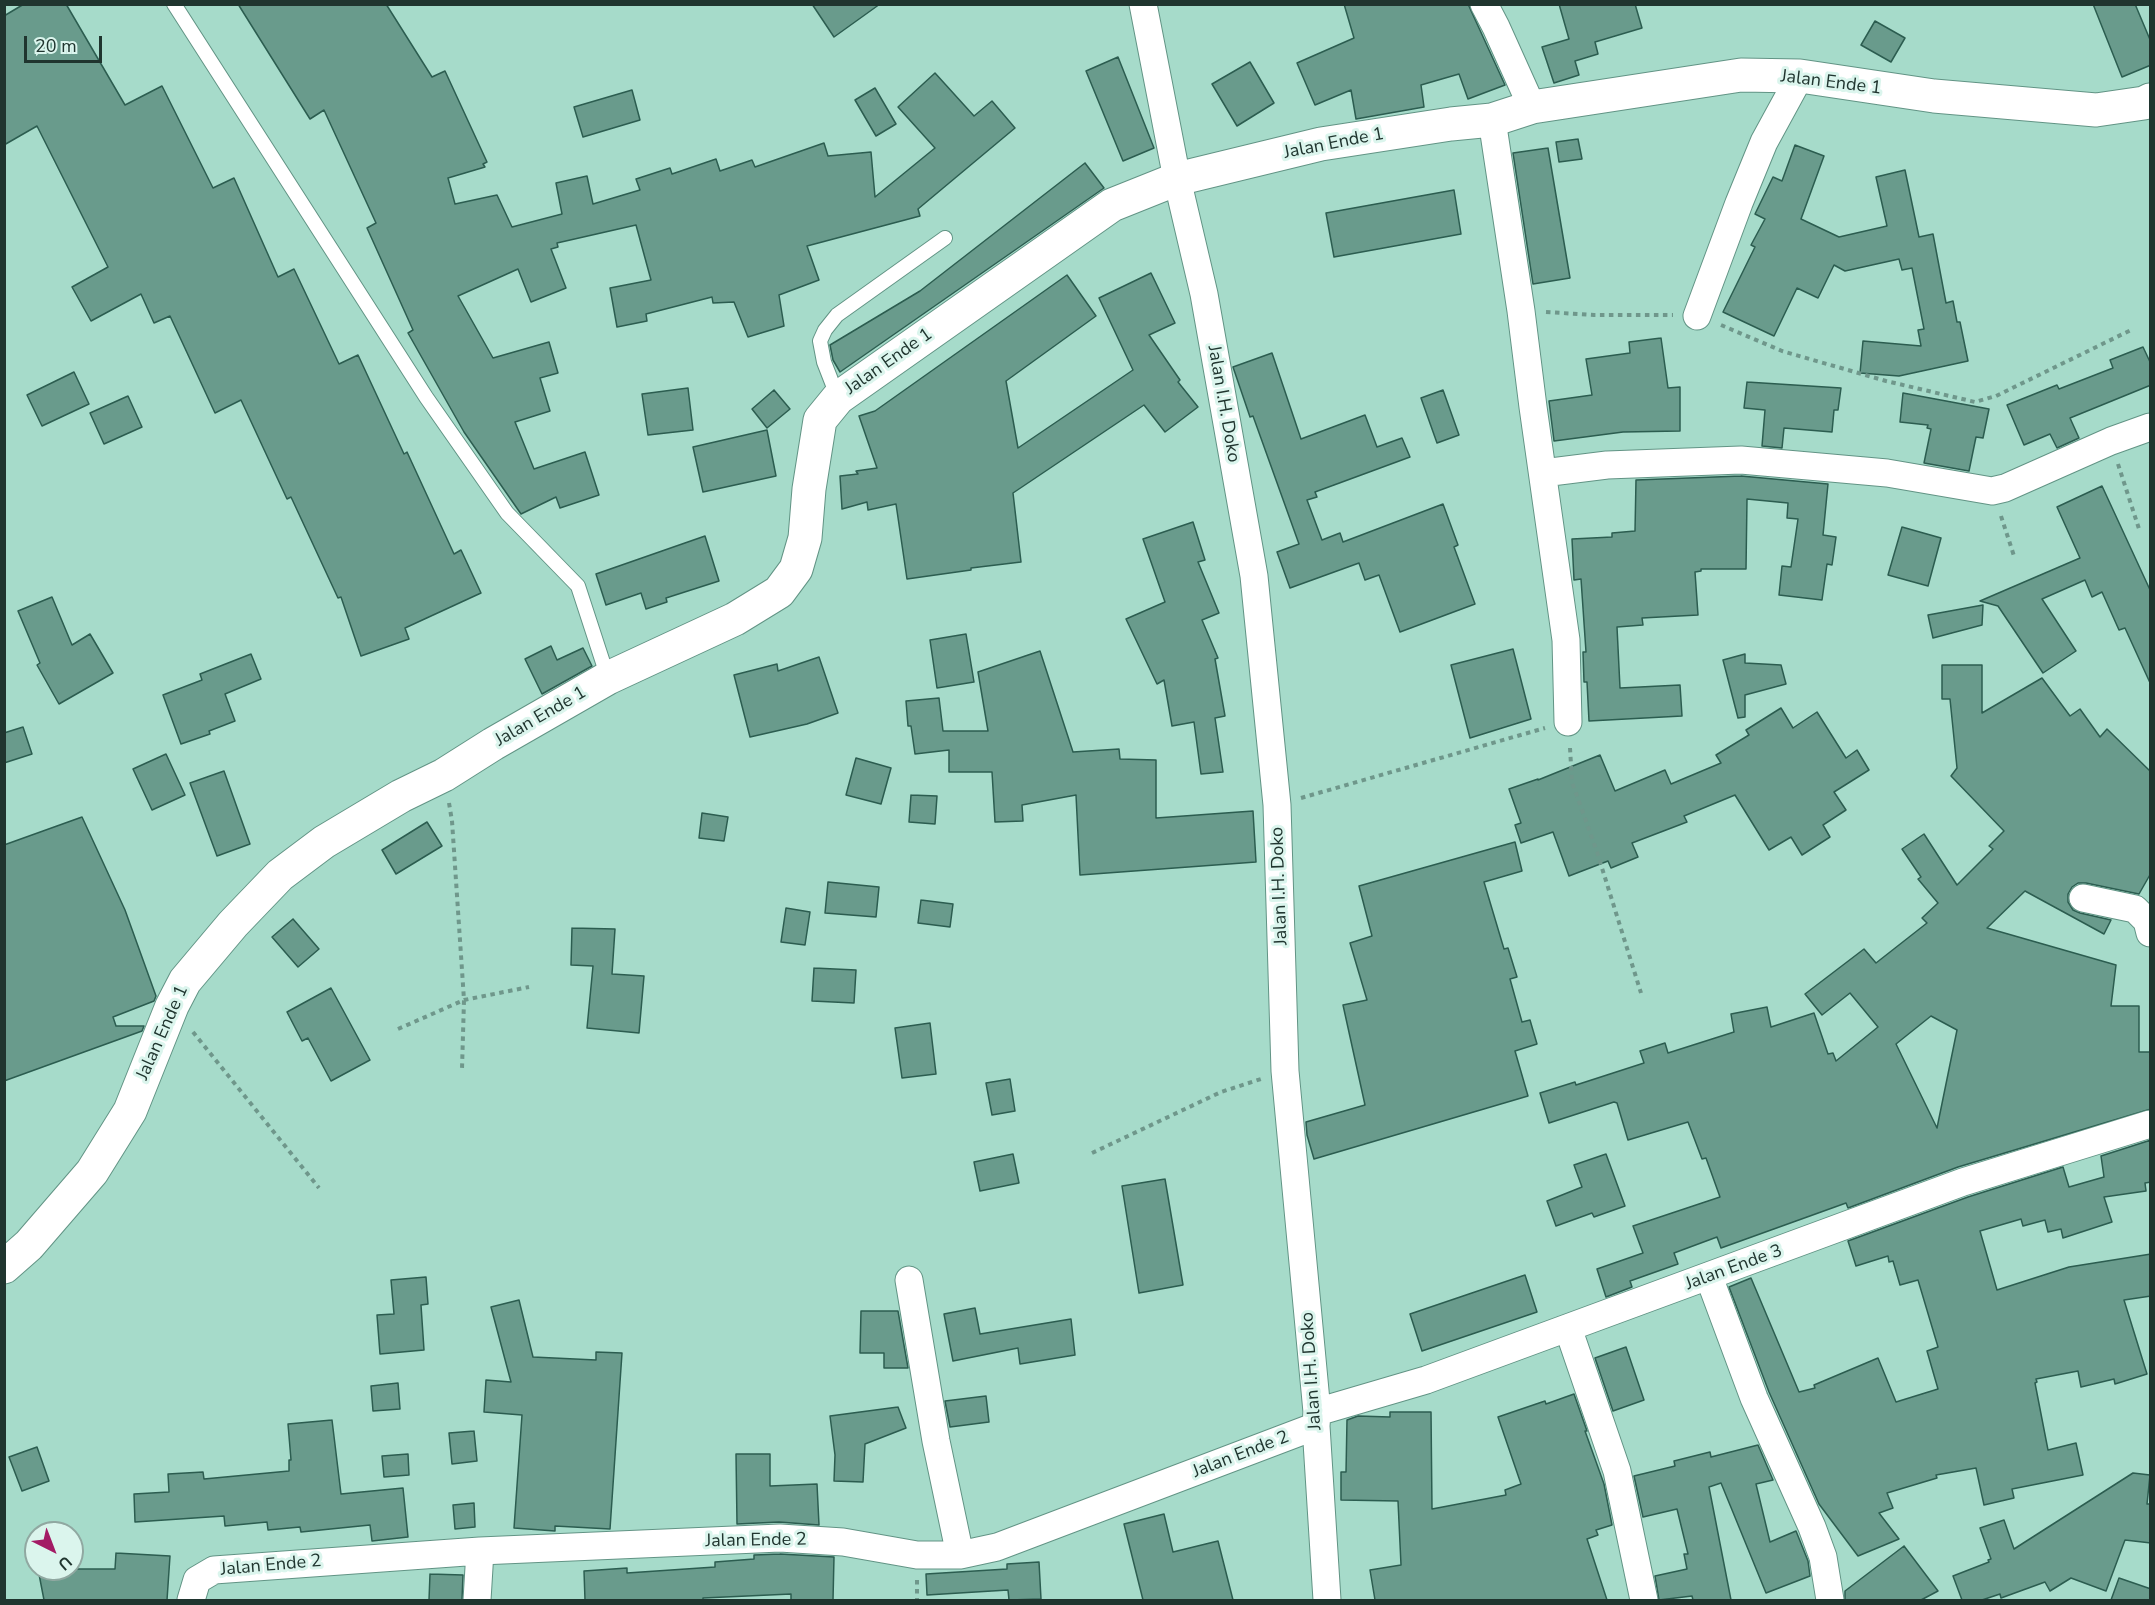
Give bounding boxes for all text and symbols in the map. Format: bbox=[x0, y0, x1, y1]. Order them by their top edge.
scale bar bbox=[27, 24, 105, 62]
text: 20 m bbox=[35, 34, 77, 58]
street label: Jalan Ende 1 bbox=[1779, 66, 1883, 100]
street label: Jalan Ende 1 bbox=[1282, 124, 1386, 164]
street label: Jalan Ende 1 bbox=[841, 324, 937, 400]
street label: Jalan I.H. Doko bbox=[1202, 344, 1244, 464]
street label: Jalan Ende 1 bbox=[492, 682, 590, 752]
street label: Jalan I.H. Doko bbox=[1267, 826, 1293, 946]
street label: Jalan Ende 1 bbox=[133, 982, 193, 1084]
street label: Jalan Ende 3 bbox=[1683, 1241, 1785, 1295]
street label: Jalan I.H. Doko bbox=[1297, 1311, 1327, 1431]
street label: Jalan Ende 2 bbox=[1190, 1427, 1292, 1483]
north arrow bbox=[24, 1521, 84, 1581]
street label: Jalan Ende 2 bbox=[705, 1529, 807, 1553]
text: U bbox=[53, 1551, 76, 1575]
street label: Jalan Ende 2 bbox=[220, 1551, 322, 1581]

